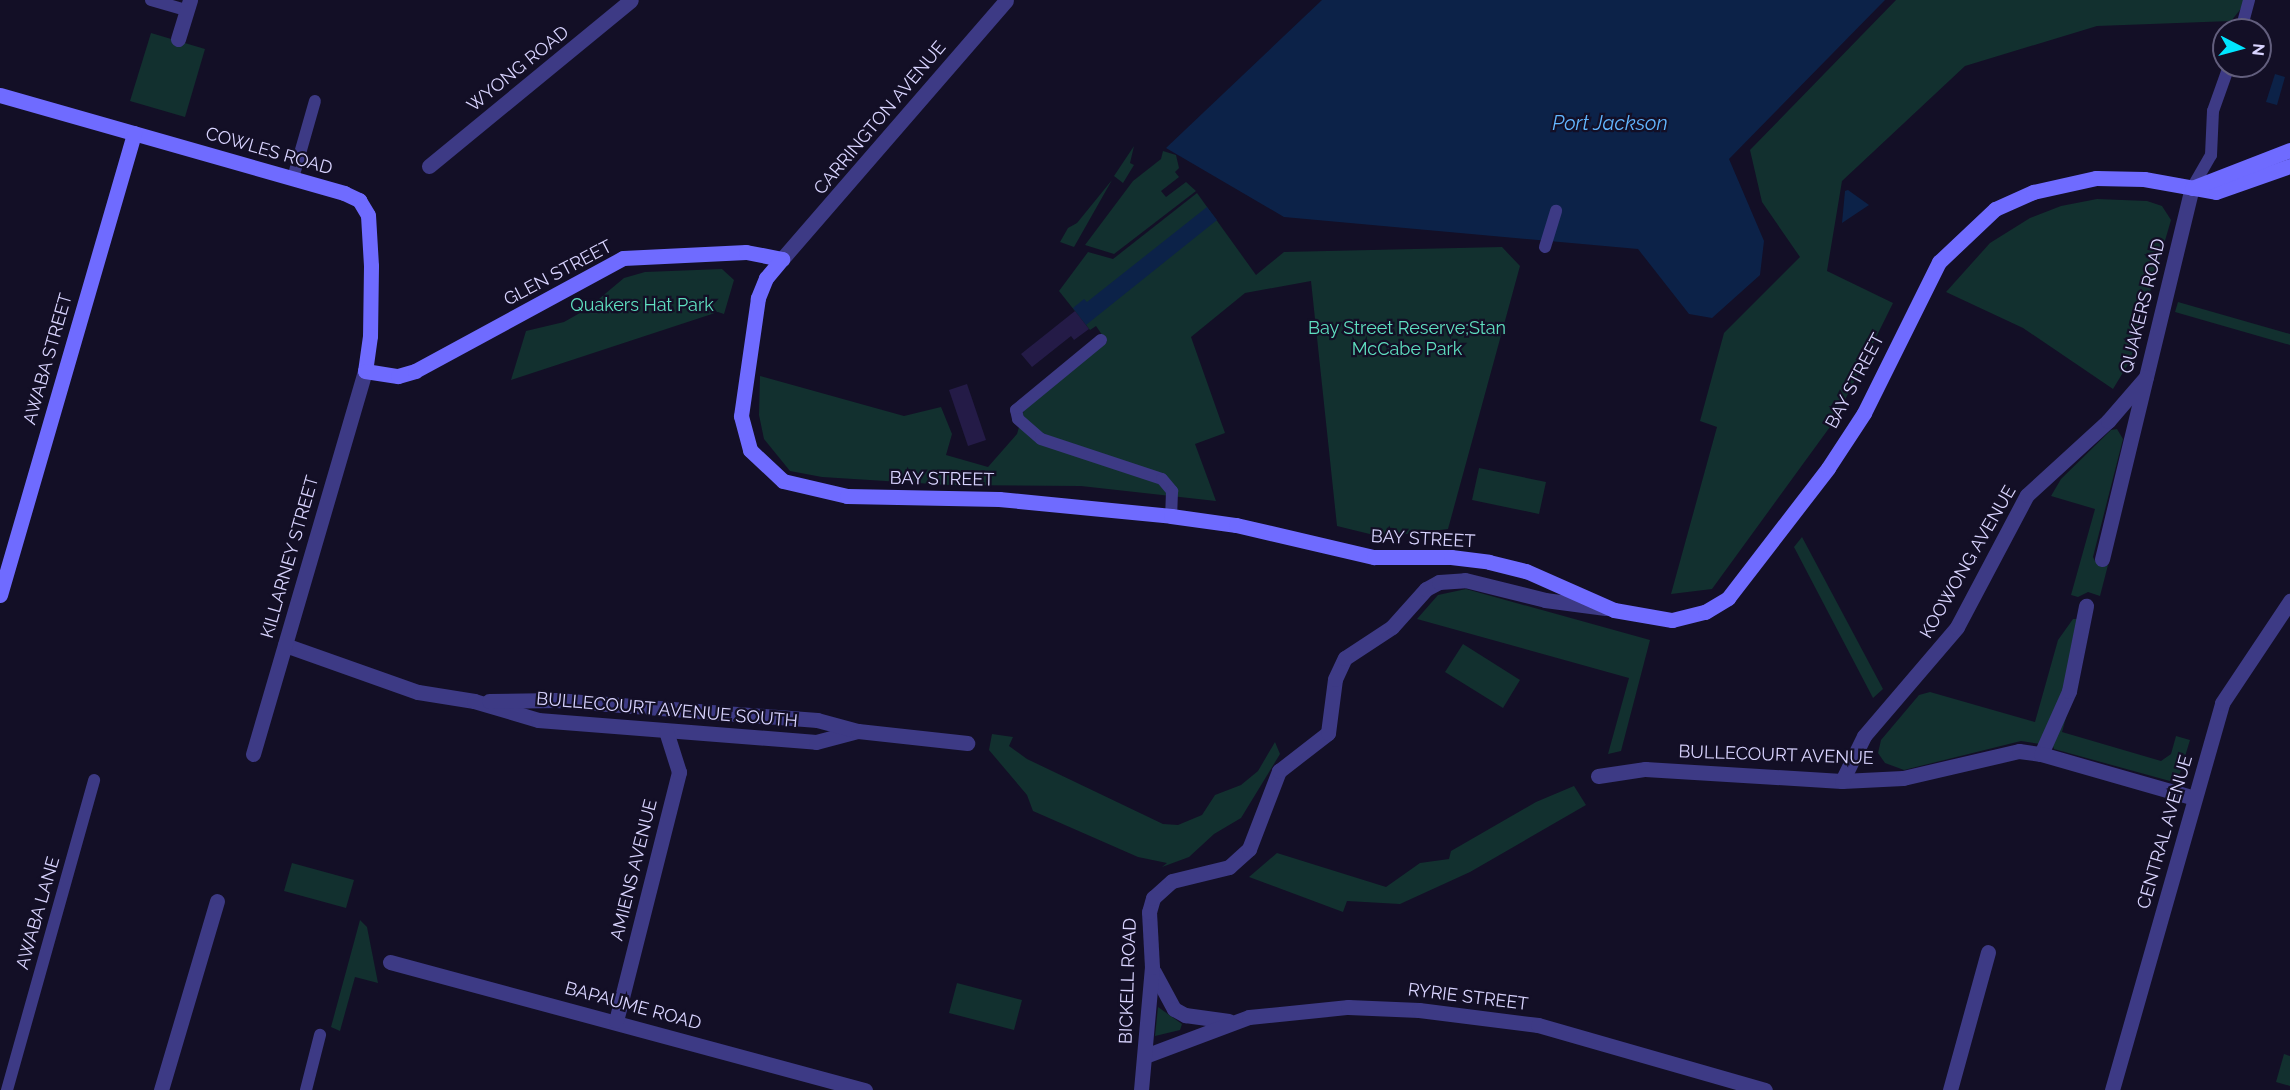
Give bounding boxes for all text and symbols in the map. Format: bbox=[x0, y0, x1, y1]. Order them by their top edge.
north arrow bbox=[2212, 18, 2272, 78]
street label: WYONG ROAD bbox=[463, 21, 573, 117]
street label: CARRINGTON AVENUE bbox=[809, 37, 951, 199]
text: N bbox=[2248, 43, 2268, 57]
water label: Port Jackson bbox=[1552, 111, 1668, 135]
street label: COWLES ROAD bbox=[203, 123, 335, 179]
street label: GLEN STREET bbox=[500, 235, 616, 311]
street label: QUAKERS ROAD bbox=[2116, 236, 2170, 376]
street label: AWABA STREET bbox=[19, 291, 77, 427]
park label: Quakers Hat Park bbox=[570, 294, 714, 316]
park label: Bay Street Reserve;Stan McCabe Park bbox=[1308, 318, 1506, 360]
street label: BAY STREET bbox=[1821, 329, 1889, 433]
street label: BAY STREET bbox=[889, 467, 995, 491]
street label: KILLARNEY STREET bbox=[256, 473, 324, 641]
street label: KOOWONG AVENUE bbox=[1915, 482, 2021, 642]
street label: BAY STREET bbox=[1370, 525, 1476, 553]
street label: BULLECOURT AVENUE SOUTH bbox=[535, 688, 799, 732]
street label: BULLECOURT AVENUE bbox=[1677, 741, 1875, 769]
street label: CENTRAL AVENUE bbox=[2133, 752, 2197, 912]
street label: AMIENS AVENUE bbox=[606, 797, 662, 943]
street label: AWABA LANE bbox=[11, 854, 65, 972]
street label: BICKELL ROAD bbox=[1115, 917, 1141, 1045]
street label: BAPAUME ROAD bbox=[562, 977, 704, 1035]
street label: RYRIE STREET bbox=[1407, 979, 1529, 1015]

